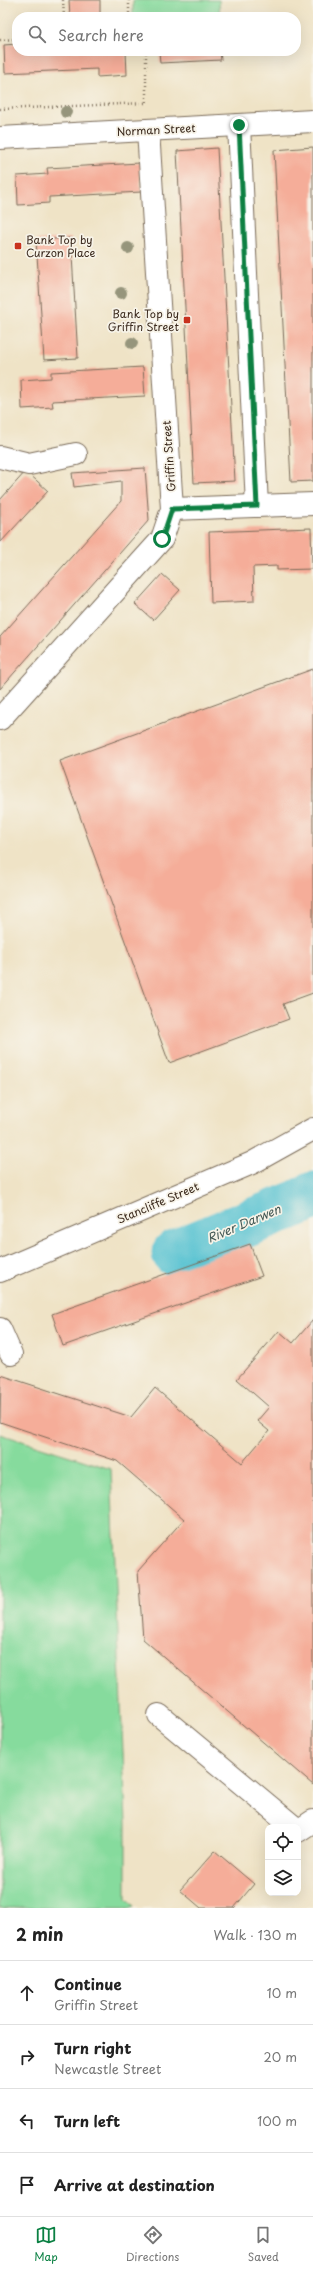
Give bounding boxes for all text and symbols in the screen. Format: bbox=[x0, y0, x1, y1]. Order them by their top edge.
search box bbox=[12, 12, 301, 56]
icon: search bbox=[26, 23, 48, 45]
text: Search here bbox=[58, 23, 144, 46]
route end bbox=[230, 116, 248, 134]
street label: Norman Street bbox=[116, 119, 196, 140]
place label: Bank Top by Curzon Place bbox=[26, 231, 95, 261]
marker: Bank Top by Curzon Place bbox=[13, 241, 23, 251]
place label: Bank Top by Griffin Street bbox=[108, 305, 180, 335]
marker: Bank Top by Griffin Street bbox=[182, 315, 192, 325]
street label: Griffin Street bbox=[158, 419, 179, 492]
route start bbox=[153, 530, 171, 548]
street label: Stancliffe Street bbox=[114, 1177, 202, 1227]
water label: River Darwen bbox=[204, 1199, 284, 1247]
map controls bbox=[265, 1824, 301, 1896]
button: locate bbox=[265, 1824, 301, 1860]
button: layers bbox=[265, 1860, 301, 1896]
text: 2 min bbox=[16, 1921, 63, 1947]
text: Walk · 130 m bbox=[214, 1925, 297, 1944]
text: Continue bbox=[54, 1972, 122, 1995]
icon: ahead bbox=[16, 1982, 38, 2004]
text: 10 m bbox=[267, 1983, 297, 2002]
text: Griffin Street bbox=[54, 1995, 138, 2014]
text: Turn right bbox=[54, 2036, 131, 2059]
icon: right bbox=[16, 2046, 38, 2068]
text: 20 m bbox=[263, 2047, 297, 2066]
text: Newcastle Street bbox=[54, 2059, 161, 2078]
text: Turn left bbox=[54, 2109, 120, 2132]
icon: left bbox=[16, 2110, 38, 2132]
text: 100 m bbox=[257, 2111, 297, 2130]
text: Arrive at destination bbox=[54, 2173, 215, 2196]
icon: arrive bbox=[16, 2174, 38, 2196]
tab: Map bbox=[34, 2224, 58, 2265]
tab: Directions bbox=[126, 2224, 179, 2265]
tab: Saved bbox=[248, 2224, 279, 2265]

